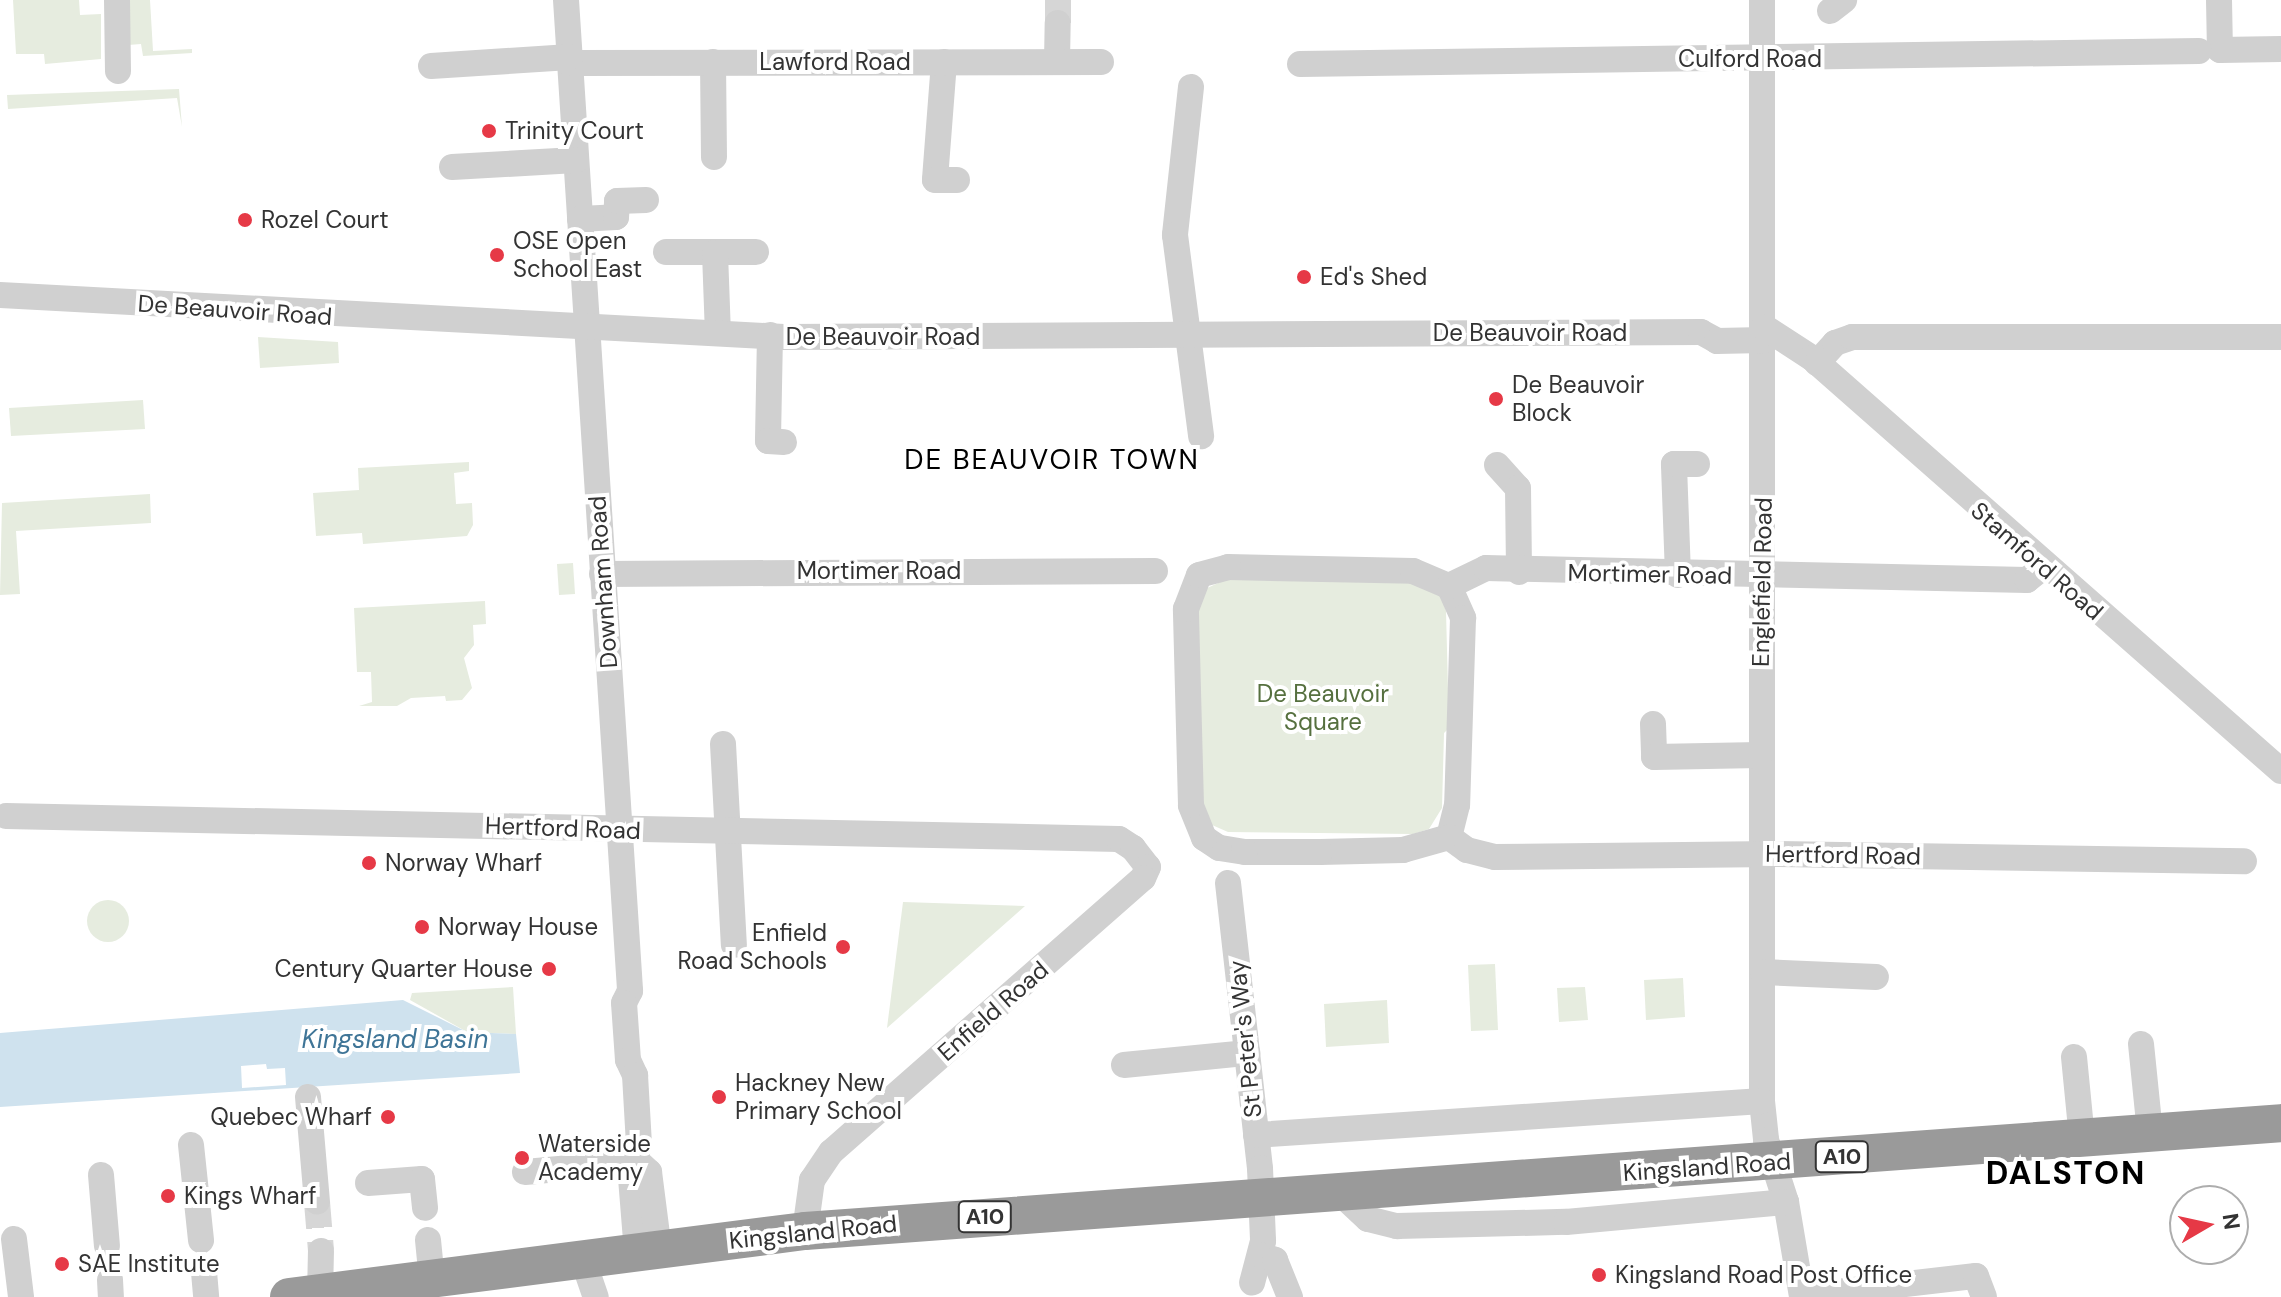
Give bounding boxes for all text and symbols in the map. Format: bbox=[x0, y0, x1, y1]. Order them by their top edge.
street label: Culford Road bbox=[1678, 45, 1822, 73]
street label: Lawford Road bbox=[759, 48, 911, 76]
place label: Trinity Court bbox=[505, 117, 644, 145]
marker: Trinity Court bbox=[480, 122, 498, 140]
place label: Rozel Court bbox=[261, 206, 389, 234]
marker: Rozel Court bbox=[236, 211, 254, 229]
place label: OSE Open School East bbox=[513, 227, 642, 283]
marker: OSE Open School East bbox=[488, 246, 506, 264]
place label: Ed's Shed bbox=[1320, 263, 1427, 291]
marker: Ed's Shed bbox=[1295, 268, 1313, 286]
street label: De Beauvoir Road bbox=[137, 289, 333, 331]
street label: De Beauvoir Road bbox=[1433, 319, 1627, 347]
street label: De Beauvoir Road bbox=[786, 323, 980, 351]
place label: De Beauvoir Block bbox=[1512, 371, 1644, 427]
marker: De Beauvoir Block bbox=[1487, 390, 1505, 408]
district label: DE BEAUVOIR TOWN bbox=[904, 443, 1200, 477]
street label: Downham Road bbox=[583, 495, 623, 669]
street label: Stamford Road bbox=[1965, 496, 2109, 626]
street label: Englefield Road bbox=[1746, 497, 1778, 667]
street label: Mortimer Road bbox=[797, 557, 961, 585]
street label: Mortimer Road bbox=[1567, 558, 1733, 590]
park label: De Beauvoir Square bbox=[1257, 680, 1389, 736]
street label: Hertford Road bbox=[485, 811, 641, 845]
street label: Hertford Road bbox=[1765, 839, 1921, 871]
place label: Norway Wharf bbox=[385, 849, 542, 877]
marker: Norway Wharf bbox=[360, 854, 378, 872]
place label: Norway House bbox=[438, 913, 598, 941]
marker: Norway House bbox=[413, 918, 431, 936]
place label: Enfield Road Schools bbox=[677, 919, 827, 975]
marker: Enfield Road Schools bbox=[834, 938, 852, 956]
place label: Century Quarter House bbox=[274, 955, 533, 983]
street label: Enfield Road bbox=[932, 955, 1054, 1067]
street label: St Peter's Way bbox=[1222, 959, 1268, 1119]
marker: Century Quarter House bbox=[540, 960, 558, 978]
water label: Kingsland Basin bbox=[302, 1024, 488, 1056]
place label: Hackney New Primary School bbox=[735, 1069, 902, 1125]
marker: Hackney New Primary School bbox=[710, 1088, 728, 1106]
place label: Quebec Wharf bbox=[210, 1103, 372, 1131]
marker: Quebec Wharf bbox=[379, 1108, 397, 1126]
place label: Waterside Academy bbox=[538, 1130, 651, 1186]
road number: A10 bbox=[1814, 1139, 1870, 1175]
street label: Kingsland Road bbox=[1622, 1147, 1792, 1187]
marker: Waterside Academy bbox=[513, 1149, 531, 1167]
district label: DALSTON bbox=[1986, 1154, 2146, 1192]
place label: Kings Wharf bbox=[184, 1182, 317, 1210]
north arrow bbox=[2169, 1185, 2249, 1265]
marker: Kings Wharf bbox=[159, 1187, 177, 1205]
road number: A10 bbox=[957, 1199, 1013, 1235]
street label: Kingsland Road bbox=[728, 1209, 898, 1255]
text: N bbox=[2216, 1211, 2247, 1232]
place label: SAE Institute bbox=[78, 1250, 220, 1278]
marker: SAE Institute bbox=[53, 1255, 71, 1273]
place label: Kingsland Road Post Office bbox=[1615, 1261, 1912, 1289]
marker: Kingsland Road Post Office bbox=[1590, 1266, 1608, 1284]

